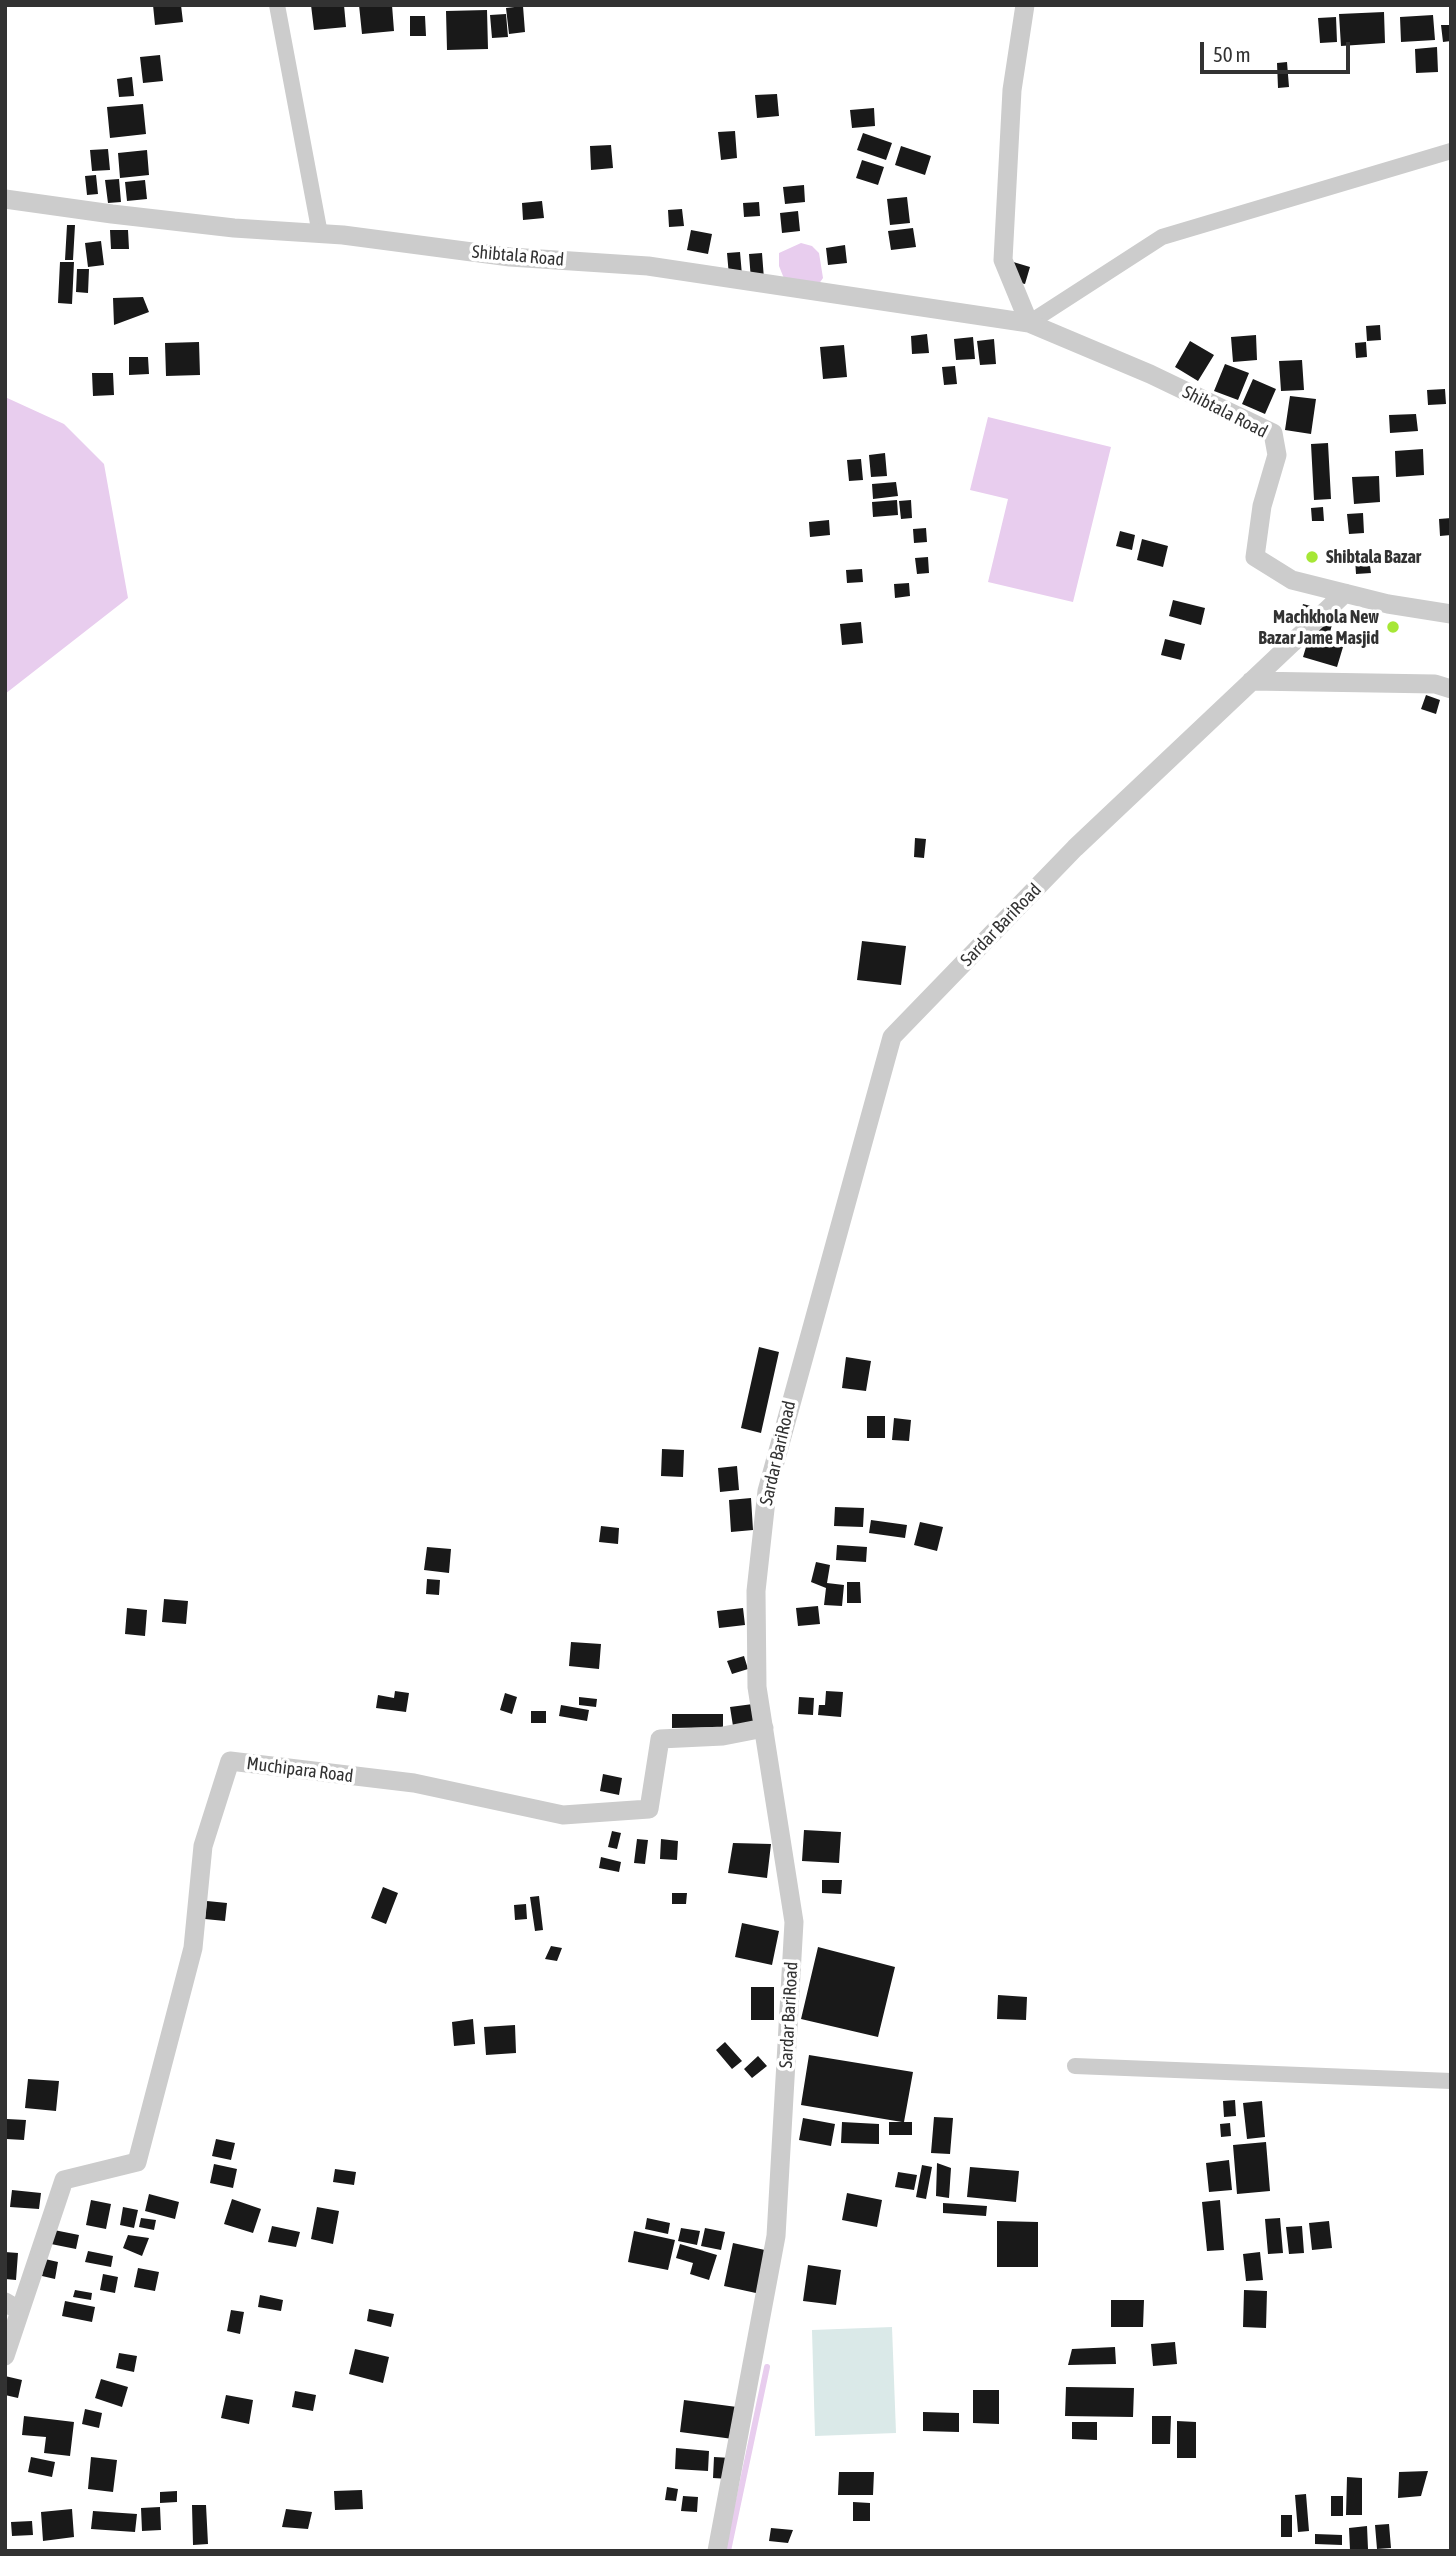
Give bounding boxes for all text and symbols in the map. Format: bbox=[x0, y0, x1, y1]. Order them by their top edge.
scale bar bbox=[1204, 28, 1354, 72]
text: 50 m bbox=[1213, 42, 1251, 66]
street label: Shibtala Road bbox=[471, 241, 565, 271]
street label: Shibtala Road bbox=[1179, 381, 1271, 443]
place label: Shibtala Bazar bbox=[1326, 546, 1421, 568]
marker: Shibtala Bazar bbox=[1304, 549, 1320, 565]
place label: Machkhola New Bazar Jame Masjid bbox=[1258, 606, 1379, 648]
marker: Machkhola New Bazar Jame Masjid bbox=[1385, 619, 1401, 635]
street label: Sardar BariRoad bbox=[956, 879, 1046, 971]
street label: Sardar BariRoad bbox=[755, 1399, 801, 1507]
street label: Muchipara Road bbox=[245, 1753, 355, 1787]
street label: Sardar BariRoad bbox=[775, 1961, 803, 2069]

